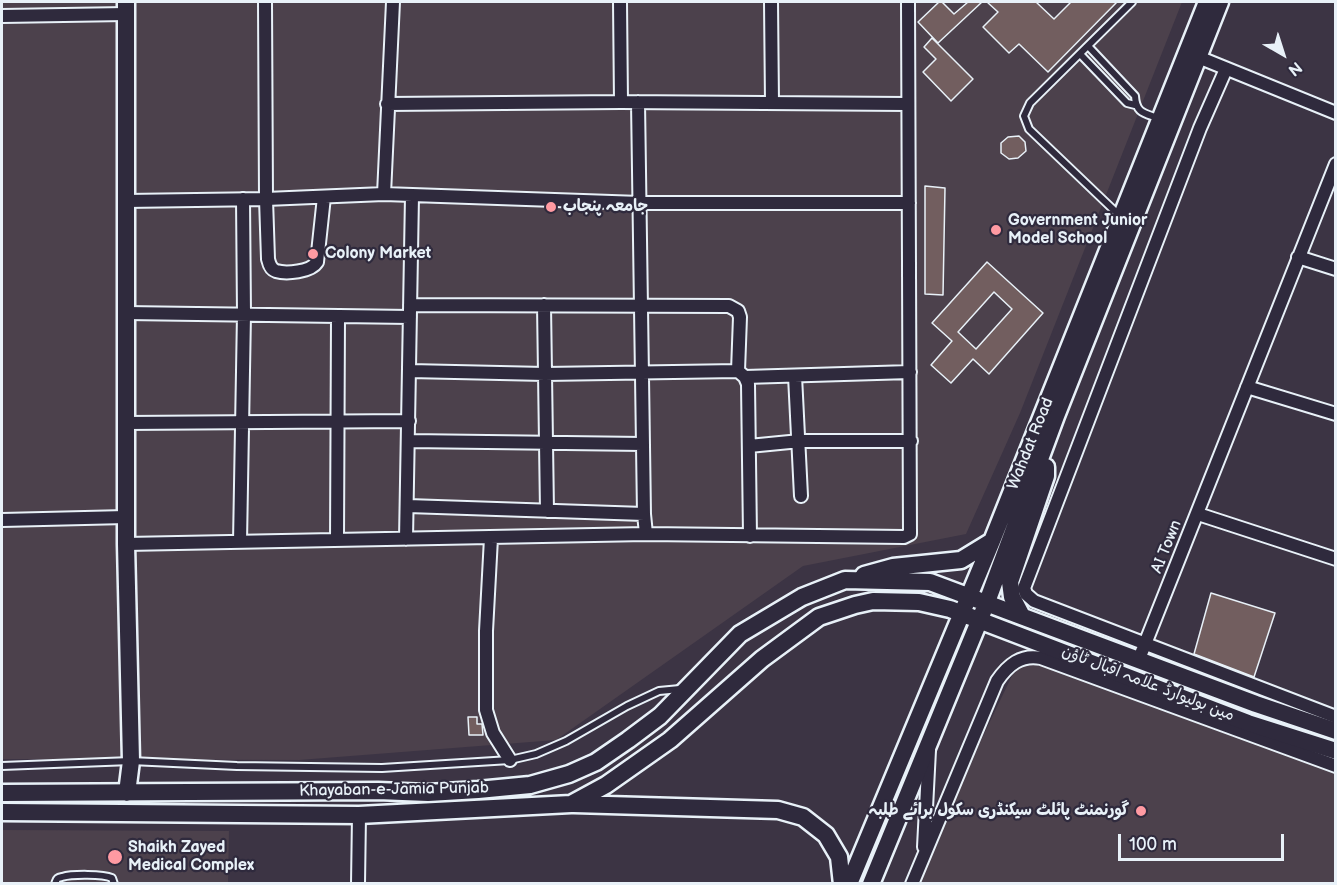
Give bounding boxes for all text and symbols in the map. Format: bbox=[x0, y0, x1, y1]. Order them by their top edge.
north arrow bbox=[1253, 24, 1313, 84]
text: N bbox=[1284, 57, 1305, 80]
place label: جامعہ پنجاب bbox=[563, 197, 648, 217]
marker: جامعہ پنجاب bbox=[544, 200, 558, 214]
place label: Government Junior Model School bbox=[1008, 211, 1147, 249]
marker: Government Junior Model School bbox=[989, 223, 1003, 237]
place label: Colony Market bbox=[325, 244, 431, 264]
marker: Colony Market bbox=[306, 247, 320, 261]
street label: Wahdat Road bbox=[1004, 395, 1058, 493]
street label: AI Town bbox=[1148, 518, 1186, 576]
street label: مین بولیوارڈ علامہ اقبال ٹاؤن bbox=[1059, 642, 1237, 726]
street label: Khayaban-e-Jamia Punjab bbox=[299, 779, 489, 801]
place label: گورنمنٹ پائلٹ سیکنڈری سکول برائے طلبہ bbox=[868, 801, 1129, 821]
marker: گورنمنٹ پائلٹ سیکنڈری سکول برائے طلبہ bbox=[1134, 804, 1148, 818]
scale bar bbox=[1121, 822, 1288, 860]
text: 100 m bbox=[1129, 834, 1177, 855]
place label: Shaikh Zayed Medical Complex bbox=[128, 838, 254, 876]
marker: Shaikh Zayed Medical Complex bbox=[106, 848, 124, 866]

